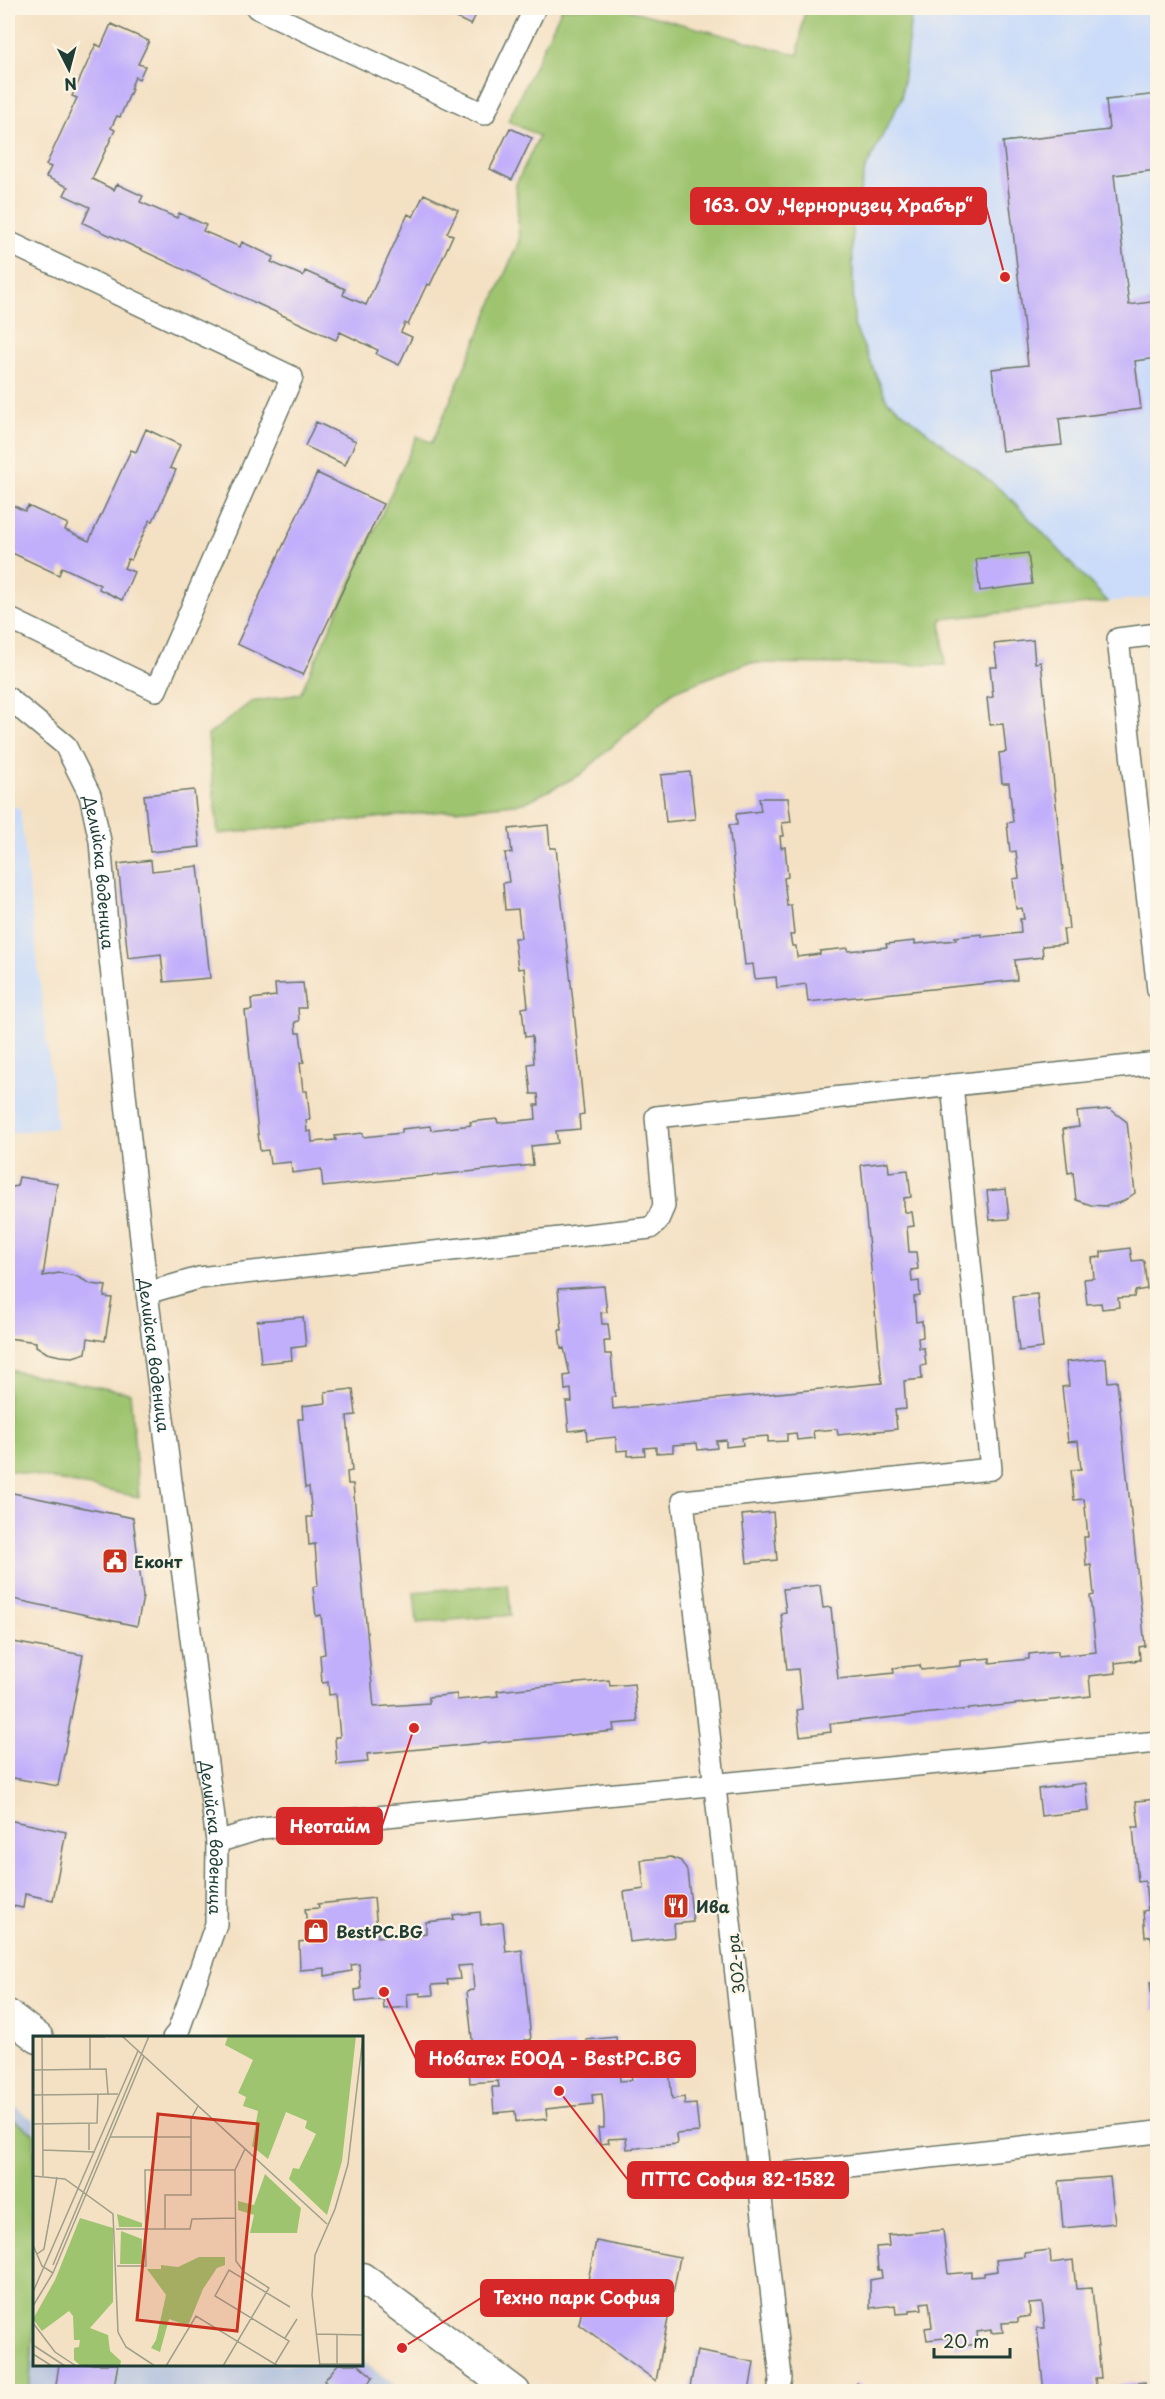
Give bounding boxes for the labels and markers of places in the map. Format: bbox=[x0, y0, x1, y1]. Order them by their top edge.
callout: 163. ОУ „Черноризец Храбър“ bbox=[691, 188, 986, 224]
public building icon: Еконт bbox=[100, 1546, 130, 1576]
place label: Еконт bbox=[134, 1549, 183, 1573]
callout: Неотайм bbox=[277, 1808, 382, 1844]
restaurant icon: Ива bbox=[661, 1891, 691, 1921]
place label: Ива bbox=[696, 1894, 730, 1918]
shop icon: BestPC.BG bbox=[301, 1916, 331, 1946]
place label: BestPC.BG bbox=[336, 1919, 423, 1943]
callout: Новатех ЕООД - BestPC.BG bbox=[416, 2041, 695, 2077]
callout: ПТТС София 82-1582 bbox=[628, 2162, 848, 2198]
callout: Техно парк София bbox=[481, 2280, 673, 2316]

